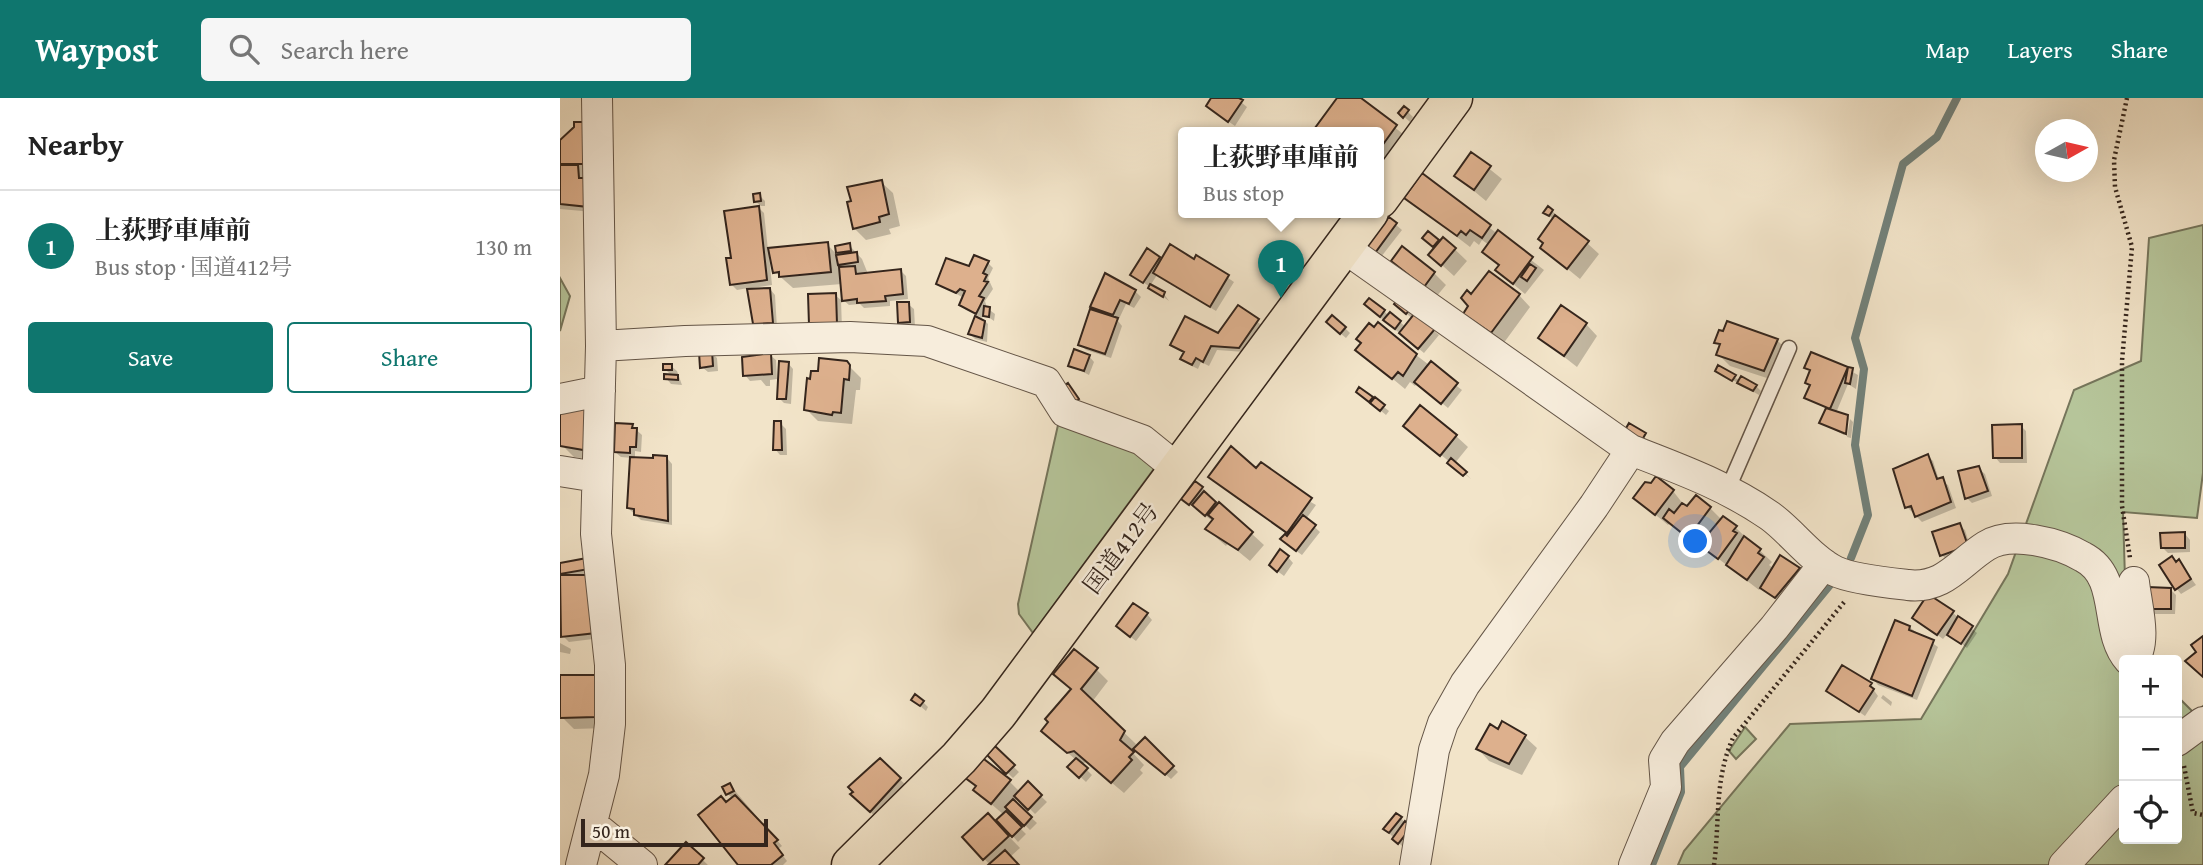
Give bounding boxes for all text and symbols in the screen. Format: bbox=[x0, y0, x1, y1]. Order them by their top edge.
search box bbox=[201, 18, 691, 81]
text: Waypost bbox=[35, 25, 159, 73]
icon: search bbox=[225, 30, 263, 68]
text: Search here bbox=[281, 30, 409, 69]
text: Map bbox=[1926, 32, 1969, 67]
text: Layers bbox=[2007, 32, 2073, 67]
text: Share bbox=[2111, 32, 2168, 67]
north arrow bbox=[2035, 119, 2098, 182]
text: Nearby bbox=[28, 122, 124, 166]
popup bbox=[1178, 127, 1384, 218]
text: 上荻野車庫前 bbox=[1203, 137, 1359, 176]
text: Bus stop bbox=[1203, 176, 1284, 209]
text: 上荻野車庫前 bbox=[95, 210, 251, 249]
text: 1 bbox=[45, 230, 57, 263]
text: 130 m bbox=[475, 230, 532, 263]
pin: 1 bbox=[1258, 240, 1304, 298]
text: Bus stop · 国道412号 bbox=[95, 250, 292, 283]
button: Save bbox=[28, 322, 273, 393]
button: Share bbox=[287, 322, 532, 393]
street label: 国道412号 bbox=[1075, 495, 1167, 601]
your location bbox=[1678, 524, 1712, 558]
map controls bbox=[2119, 655, 2182, 844]
button: + bbox=[2119, 655, 2182, 718]
button: − bbox=[2119, 718, 2182, 781]
button: locate bbox=[2119, 781, 2182, 844]
scale bar bbox=[581, 816, 768, 848]
text: 50 m bbox=[592, 817, 630, 845]

